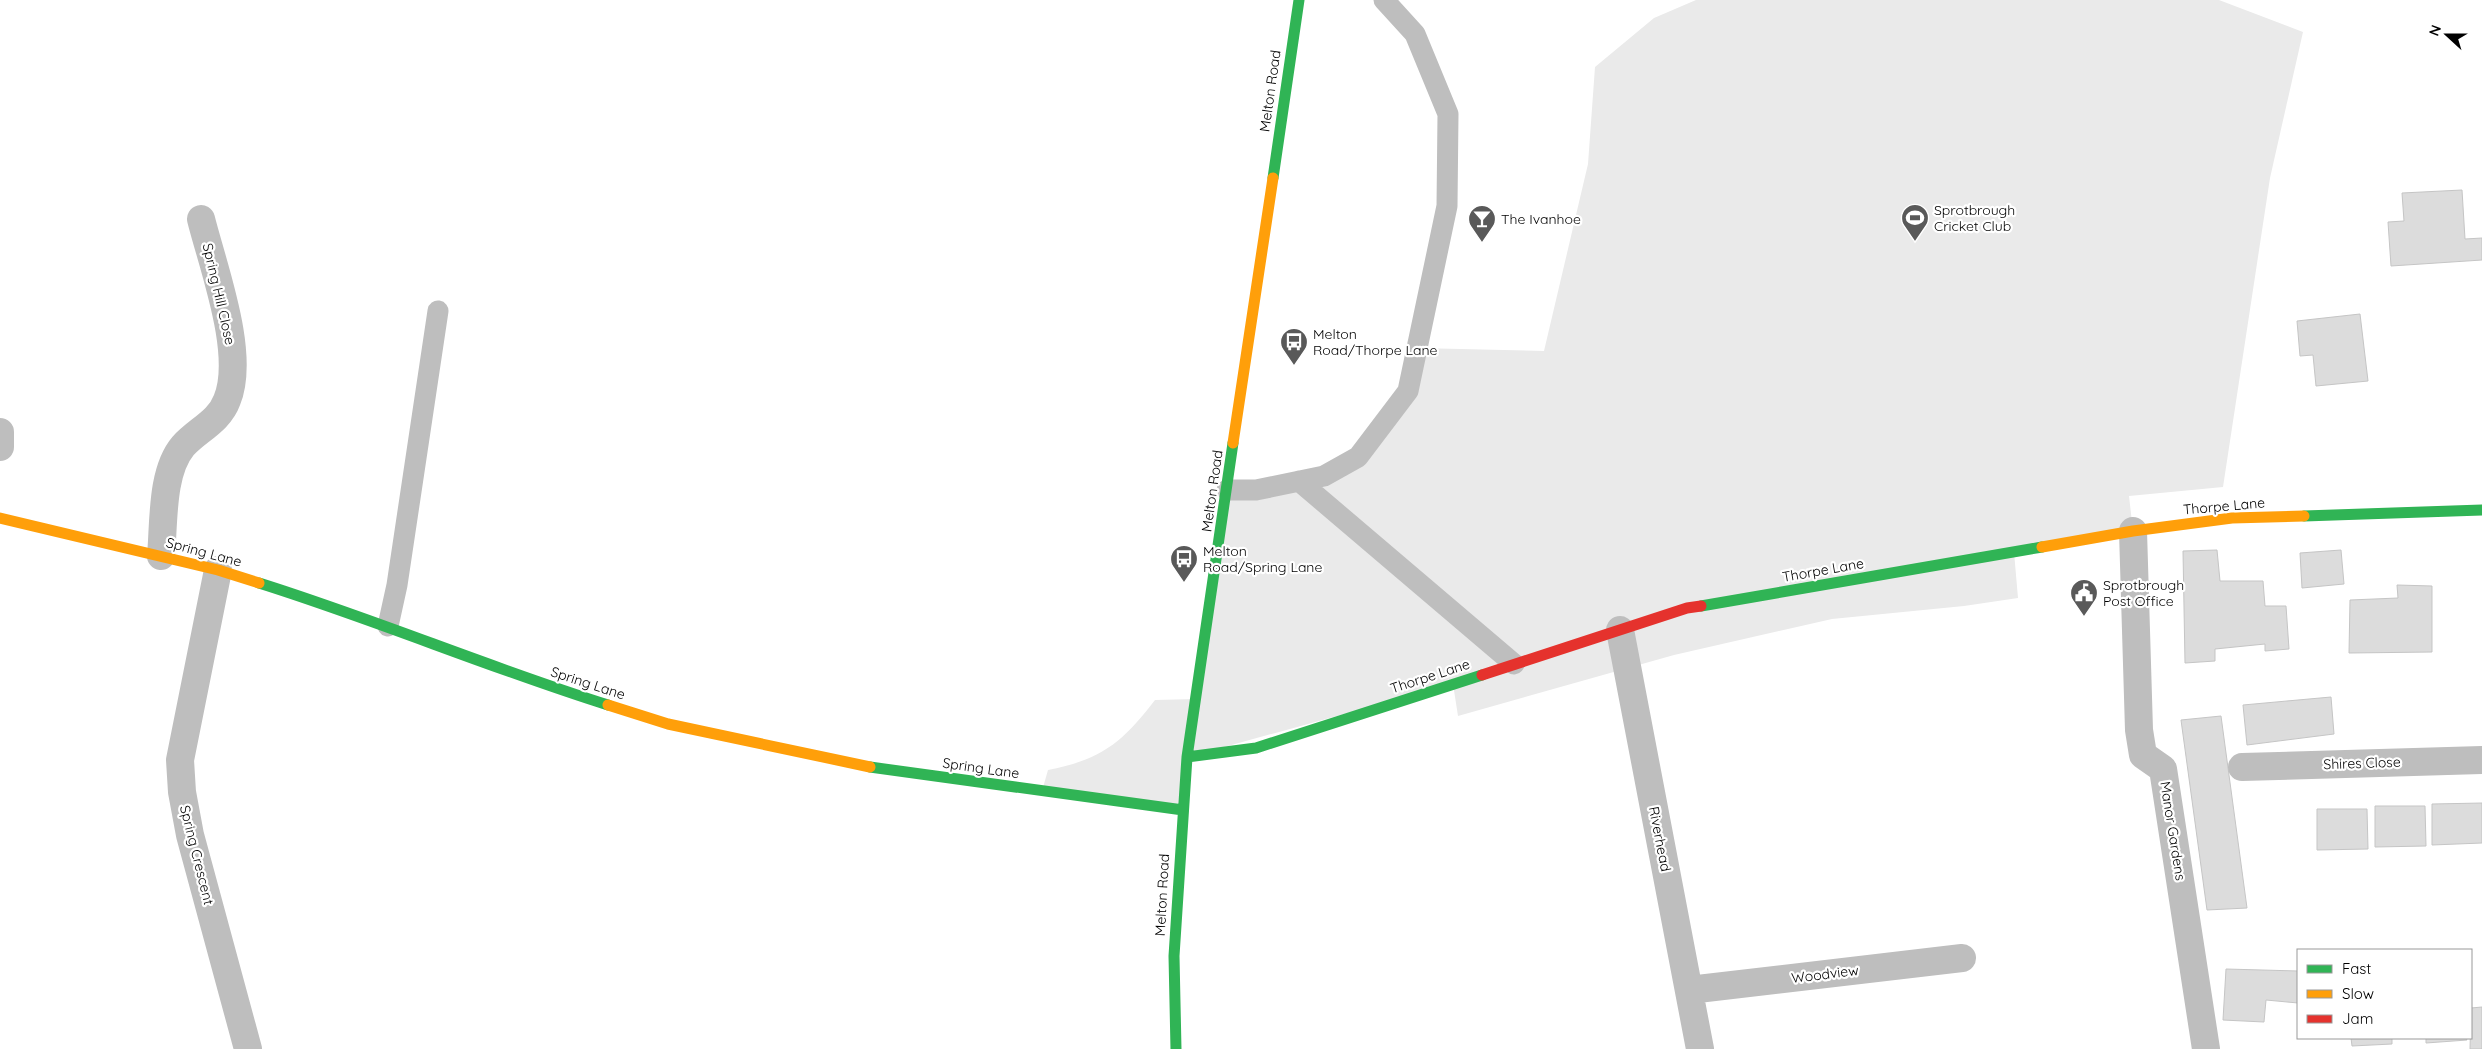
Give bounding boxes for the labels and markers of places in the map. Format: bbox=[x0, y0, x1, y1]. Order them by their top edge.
place label: Sprotbrough Cricket Club bbox=[1934, 201, 2015, 235]
sports icon: Sprotbrough Cricket Club bbox=[1900, 203, 1930, 242]
bar icon: The Ivanhoe bbox=[1467, 204, 1497, 243]
place label: The Ivanhoe bbox=[1501, 210, 1581, 228]
place label: Melton Road/Thorpe Lane bbox=[1313, 325, 1438, 359]
bus stop icon: Melton Road/Thorpe Lane bbox=[1279, 327, 1309, 366]
place label: Melton Road/Spring Lane bbox=[1203, 542, 1322, 576]
bus stop icon: Melton Road/Spring Lane bbox=[1169, 544, 1199, 583]
place label: Sprotbrough Post Office bbox=[2103, 576, 2184, 610]
public building icon: Sprotbrough Post Office bbox=[2069, 578, 2099, 617]

